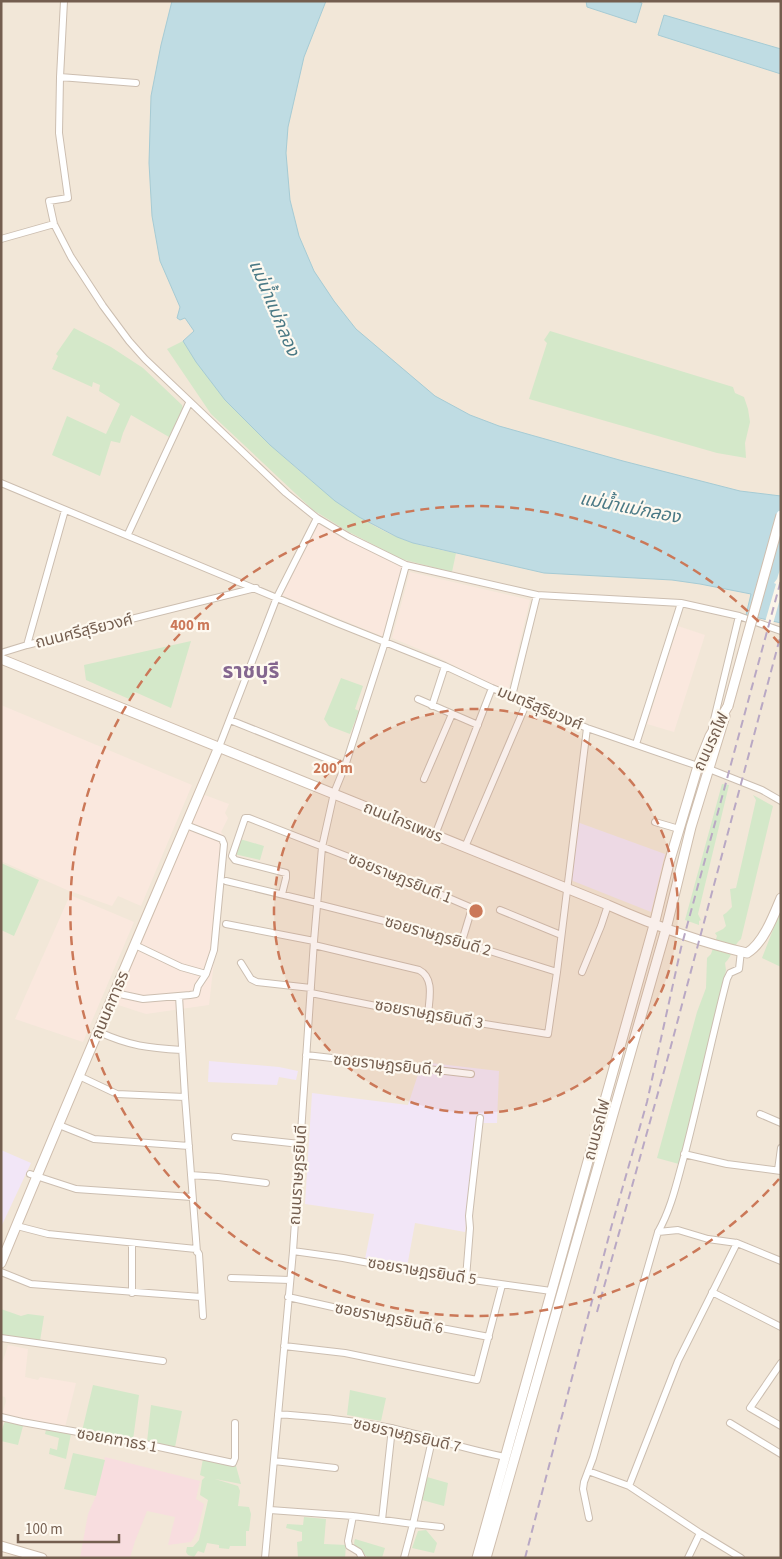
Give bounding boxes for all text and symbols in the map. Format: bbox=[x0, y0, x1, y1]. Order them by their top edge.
water label: แม่น้ำแม่กลอง bbox=[243, 256, 307, 361]
water label: แม่น้ำแม่กลอง bbox=[578, 485, 684, 530]
street label: ถนนศรีสุริยวงศ์ bbox=[33, 608, 135, 654]
text: 400 m bbox=[170, 615, 210, 636]
district label: ราชบุรี bbox=[223, 656, 280, 686]
street label: มนตรีสุริยวงศ์ bbox=[494, 680, 586, 736]
street label: ถนนรถไฟ bbox=[688, 709, 734, 775]
text: 200 m bbox=[313, 758, 353, 779]
street label: ถนนไกรเพชร bbox=[360, 796, 446, 848]
street label: ซอยราษฎรยินดี 1 bbox=[345, 847, 455, 909]
centre of rings bbox=[467, 902, 485, 920]
street label: ซอยราษฎรยินดี 2 bbox=[382, 910, 494, 962]
street label: ถนนคฑาธร bbox=[86, 967, 134, 1042]
street label: ซอยราษฎรยินดี 3 bbox=[373, 994, 485, 1034]
street label: ซอยราษฎรยินดี 4 bbox=[332, 1048, 444, 1082]
street label: ถนนรถไฟ bbox=[578, 1097, 616, 1163]
street label: ถนนราษฎรยินดี bbox=[284, 1124, 312, 1226]
street label: ซอยราษฎรยินดี 5 bbox=[366, 1252, 478, 1290]
street label: ซอยราษฎรยินดี 6 bbox=[333, 1297, 445, 1339]
street label: ซอยราษฎรยินดี 7 bbox=[351, 1412, 463, 1458]
street label: ซอยคฑาธร 1 bbox=[75, 1422, 159, 1458]
scale bar bbox=[18, 1512, 119, 1544]
text: 100 m bbox=[25, 1519, 63, 1540]

